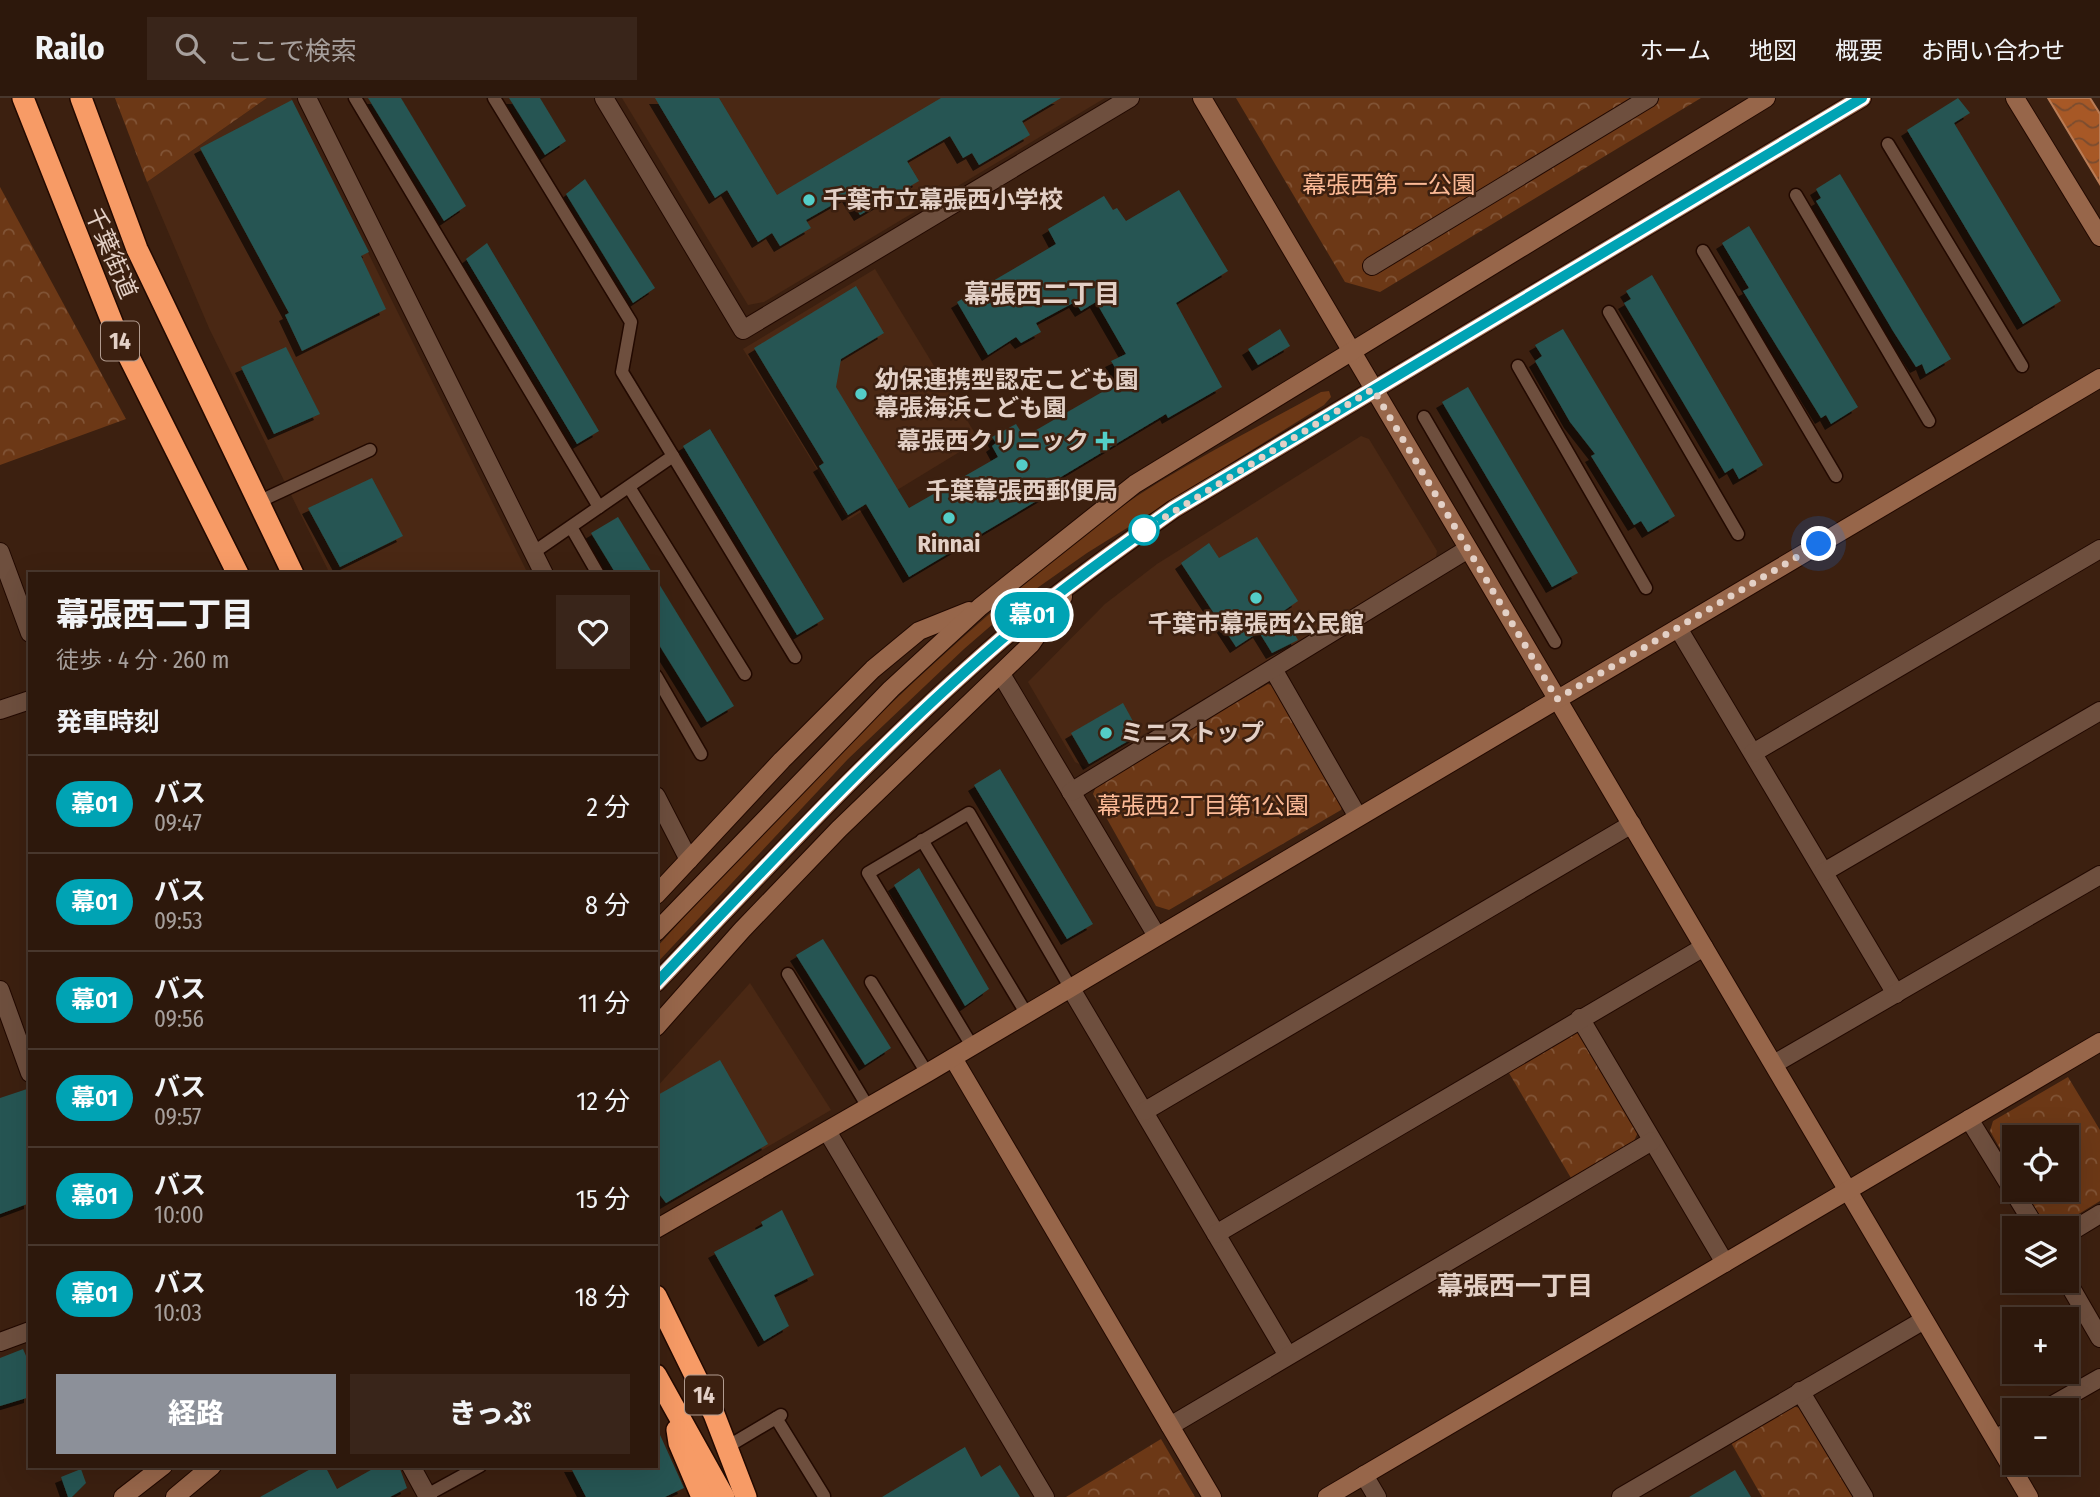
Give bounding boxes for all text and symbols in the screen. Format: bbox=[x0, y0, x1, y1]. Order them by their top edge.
search box bbox=[147, 17, 637, 80]
text: Railo bbox=[35, 28, 105, 68]
icon: search bbox=[171, 29, 209, 67]
text: ここで検索 bbox=[227, 36, 357, 67]
text: ホーム bbox=[1640, 37, 1711, 65]
text: 地図 bbox=[1749, 37, 1797, 65]
text: 概要 bbox=[1835, 37, 1883, 65]
text: お問い合わせ bbox=[1921, 37, 2065, 65]
park label: 幕張西第 一公園 bbox=[1302, 171, 1476, 199]
place label: 千葉市立幕張西小学校 bbox=[823, 186, 1063, 214]
marker: 千葉市立幕張西小学校 bbox=[801, 192, 817, 208]
street label: 千葉街道 bbox=[79, 203, 143, 303]
district label: 幕張西二丁目 bbox=[964, 279, 1120, 310]
road number: 14 bbox=[101, 322, 139, 360]
place label: 幼保連携型認定こども園 幕張海浜こども園 bbox=[875, 366, 1139, 422]
marker: 幼保連携型認定こども園 幕張海浜こども園 bbox=[853, 386, 869, 402]
place label: 幕張西クリニック bbox=[897, 427, 1089, 455]
marker: 幕張西クリニック bbox=[1095, 431, 1115, 451]
marker: 千葉幕張西郵便局 bbox=[1014, 457, 1030, 473]
place label: 千葉幕張西郵便局 bbox=[926, 477, 1118, 505]
marker: Rinnai bbox=[941, 510, 957, 526]
unlabelled marker bbox=[1129, 515, 1159, 545]
your location bbox=[1801, 526, 1836, 561]
place label: Rinnai bbox=[918, 530, 981, 558]
marker: 千葉市幕張西公民館 bbox=[1248, 590, 1264, 606]
line badge: 幕01 bbox=[992, 592, 1072, 638]
text: 幕張西二丁目 bbox=[56, 595, 254, 635]
button: heart bbox=[556, 595, 630, 669]
text: 幕01 bbox=[1009, 601, 1055, 629]
place label: 千葉市幕張西公民館 bbox=[1148, 610, 1364, 638]
text: 徒歩 · 4 分 · 260 m bbox=[56, 646, 230, 674]
text: 発車時刻 bbox=[56, 707, 160, 738]
place label: ミニストップ bbox=[1120, 719, 1264, 747]
marker: ミニストップ bbox=[1098, 725, 1114, 741]
text: バス bbox=[154, 778, 206, 809]
text: 幕01 bbox=[71, 790, 118, 818]
text: 2 分 bbox=[586, 792, 630, 823]
park label: 幕張西2丁目第1公園 bbox=[1097, 792, 1309, 820]
text: 09:47 bbox=[154, 809, 202, 837]
text: バス bbox=[154, 876, 206, 907]
text: 幕01 bbox=[71, 888, 118, 916]
text: 8 分 bbox=[585, 890, 630, 921]
text: 09:53 bbox=[154, 907, 203, 935]
text: バス bbox=[154, 974, 206, 1005]
text: 幕01 bbox=[71, 986, 118, 1014]
text: 11 分 bbox=[578, 988, 630, 1019]
text: 09:56 bbox=[154, 1005, 204, 1033]
text: バス bbox=[154, 1072, 206, 1103]
text: 幕01 bbox=[71, 1084, 118, 1112]
text: 12 分 bbox=[576, 1086, 630, 1117]
text: 09:57 bbox=[154, 1103, 201, 1131]
map controls bbox=[2002, 1125, 2079, 1475]
button: locate bbox=[2002, 1125, 2079, 1202]
text: バス bbox=[154, 1170, 206, 1201]
text: 幕01 bbox=[71, 1182, 118, 1210]
text: 15 分 bbox=[576, 1184, 630, 1215]
text: 10:00 bbox=[154, 1201, 204, 1229]
button: layers bbox=[2002, 1216, 2079, 1293]
text: バス bbox=[154, 1268, 206, 1299]
district label: 幕張西一丁目 bbox=[1437, 1271, 1593, 1302]
text: 幕01 bbox=[71, 1280, 118, 1308]
text: 18 分 bbox=[575, 1282, 630, 1313]
text: 10:03 bbox=[154, 1299, 202, 1327]
button: + bbox=[2002, 1307, 2079, 1384]
button: 経路 bbox=[56, 1374, 336, 1454]
button: きっぷ bbox=[350, 1374, 630, 1454]
road number: 14 bbox=[685, 1376, 723, 1414]
button: − bbox=[2002, 1398, 2079, 1475]

